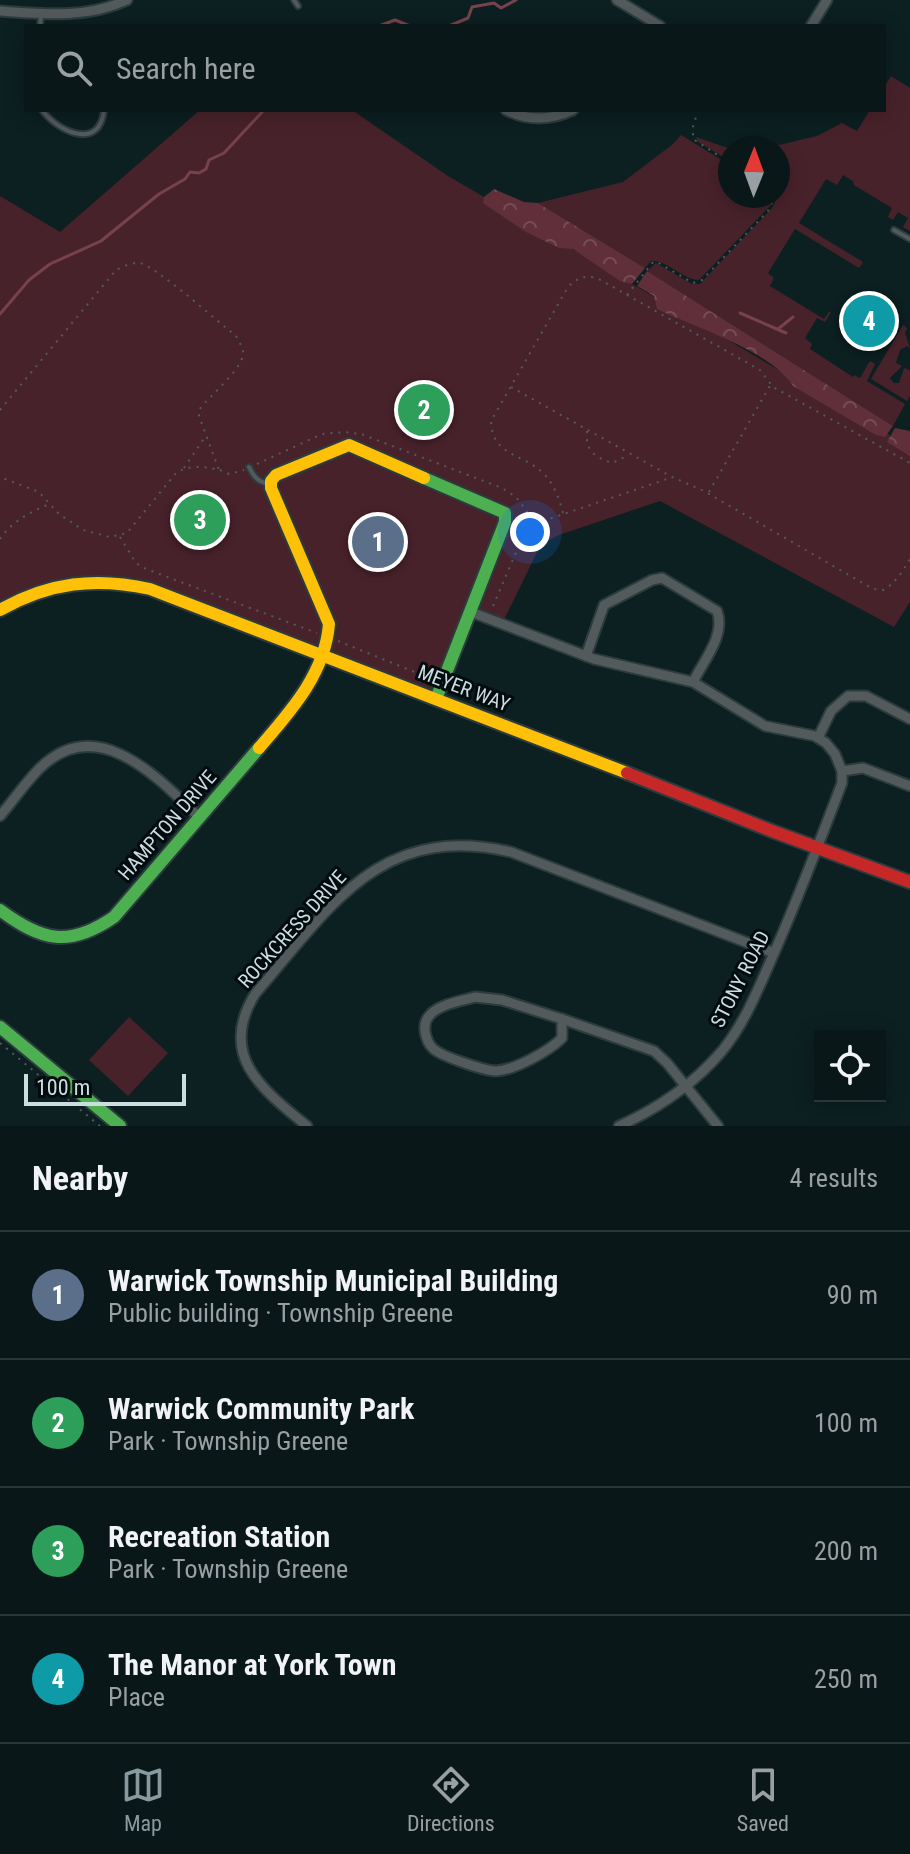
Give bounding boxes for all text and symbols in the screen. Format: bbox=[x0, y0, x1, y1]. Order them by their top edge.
search box bbox=[24, 24, 886, 112]
icon: search bbox=[52, 46, 96, 90]
text: Search here bbox=[116, 51, 256, 86]
north arrow bbox=[718, 136, 790, 208]
pin: 4 bbox=[843, 291, 895, 351]
pin: 2 bbox=[398, 380, 450, 440]
pin: 3 bbox=[174, 490, 226, 550]
pin: 1 bbox=[352, 512, 404, 572]
your location bbox=[510, 512, 550, 552]
street label: MEYER WAY bbox=[415, 659, 514, 717]
street label: HAMPTON DRIVE bbox=[113, 765, 221, 885]
street label: ROCKCRESS DRIVE bbox=[233, 865, 351, 993]
street label: STONY ROAD bbox=[705, 927, 775, 1031]
map controls bbox=[814, 1030, 886, 1102]
button: locate bbox=[814, 1030, 886, 1102]
scale bar bbox=[24, 1070, 186, 1106]
text: 100 m bbox=[36, 1075, 90, 1100]
text: Nearby bbox=[32, 1158, 128, 1198]
text: 4 results bbox=[789, 1163, 878, 1193]
text: Warwick Township Municipal Building bbox=[108, 1263, 558, 1298]
text: 1 bbox=[51, 1280, 65, 1310]
text: 90 m bbox=[827, 1280, 878, 1310]
text: Public building · Township Greene bbox=[108, 1298, 453, 1328]
text: Warwick Community Park bbox=[108, 1391, 414, 1426]
text: 2 bbox=[51, 1408, 65, 1438]
text: 100 m bbox=[814, 1408, 878, 1438]
text: Park · Township Greene bbox=[108, 1426, 348, 1456]
text: Recreation Station bbox=[108, 1519, 330, 1554]
text: 3 bbox=[51, 1536, 65, 1566]
text: 200 m bbox=[814, 1536, 878, 1566]
text: Park · Township Greene bbox=[108, 1554, 348, 1584]
text: The Manor at York Town bbox=[108, 1647, 397, 1682]
text: 4 bbox=[51, 1664, 65, 1694]
text: 250 m bbox=[814, 1664, 878, 1694]
text: Place bbox=[108, 1682, 165, 1712]
tab: Map bbox=[121, 1763, 165, 1836]
tab: Directions bbox=[407, 1763, 495, 1836]
tab: Saved bbox=[737, 1763, 789, 1836]

